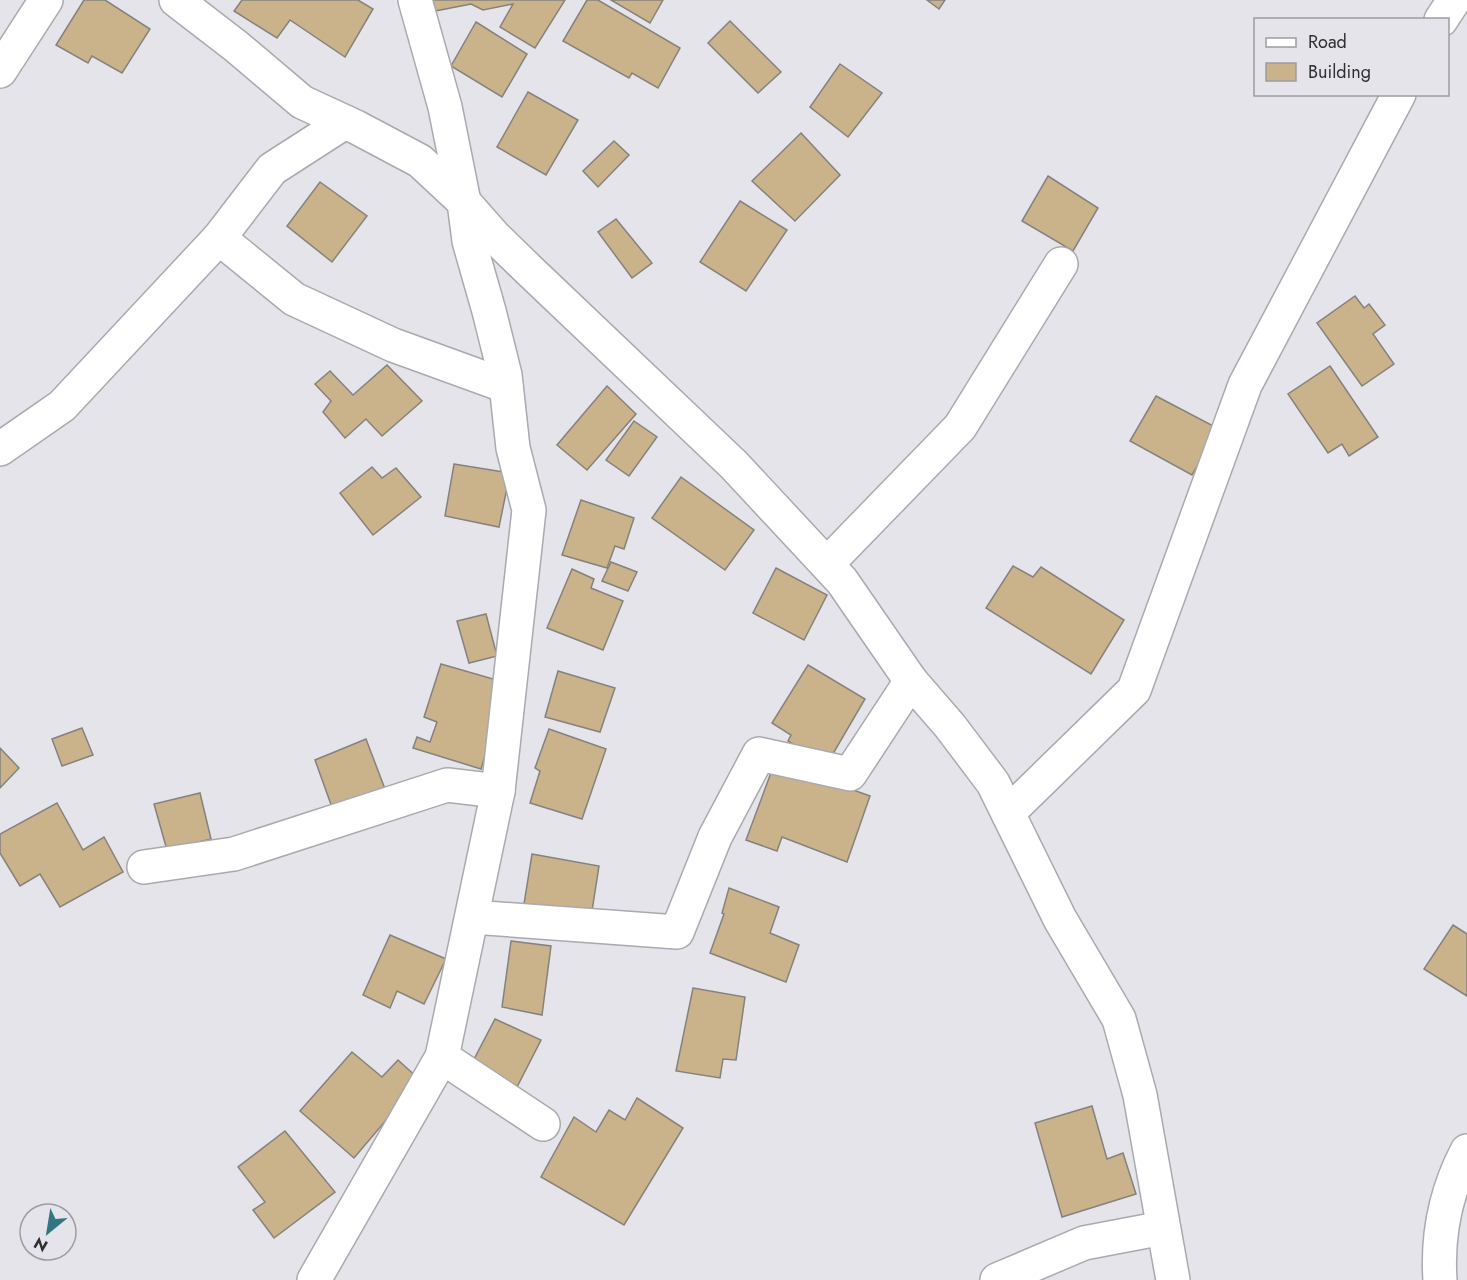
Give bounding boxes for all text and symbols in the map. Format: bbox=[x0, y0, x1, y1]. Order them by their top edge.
legend bbox=[1254, 18, 1449, 96]
text: Road bbox=[1308, 29, 1347, 55]
text: Building bbox=[1308, 59, 1371, 85]
north arrow bbox=[18, 1202, 78, 1262]
text: N bbox=[29, 1231, 52, 1258]

